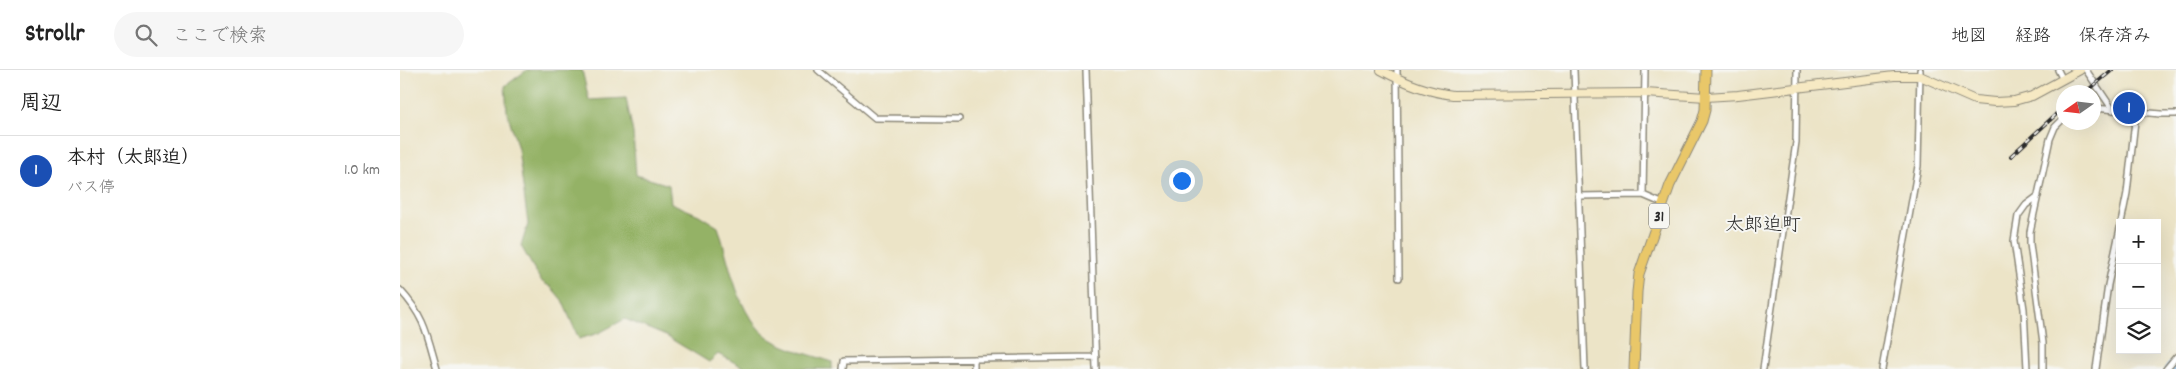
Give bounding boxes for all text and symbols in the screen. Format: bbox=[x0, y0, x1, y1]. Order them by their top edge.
search box bbox=[114, 12, 464, 57]
text: Strollr bbox=[25, 18, 84, 52]
icon: search bbox=[132, 21, 160, 49]
text: ここで検索 bbox=[172, 24, 267, 51]
text: 地図 bbox=[1951, 25, 1987, 50]
text: 経路 bbox=[2015, 25, 2051, 50]
text: 保存済み bbox=[2079, 25, 2151, 50]
north arrow bbox=[2056, 85, 2101, 130]
pin: 1 bbox=[2113, 89, 2145, 127]
text: 周辺 bbox=[20, 90, 62, 120]
text: 本村（太郎迫） bbox=[67, 146, 200, 173]
text: 1 bbox=[34, 159, 38, 182]
text: 1.0 km bbox=[344, 159, 380, 182]
your location bbox=[1169, 168, 1195, 194]
text: バス停 bbox=[67, 177, 115, 200]
road number: 31 bbox=[1649, 204, 1669, 228]
district label: 太郎迫町 bbox=[1725, 213, 1801, 240]
map controls bbox=[2116, 219, 2161, 354]
button: + bbox=[2116, 219, 2161, 264]
button: − bbox=[2116, 264, 2161, 309]
button: layers bbox=[2116, 309, 2161, 354]

